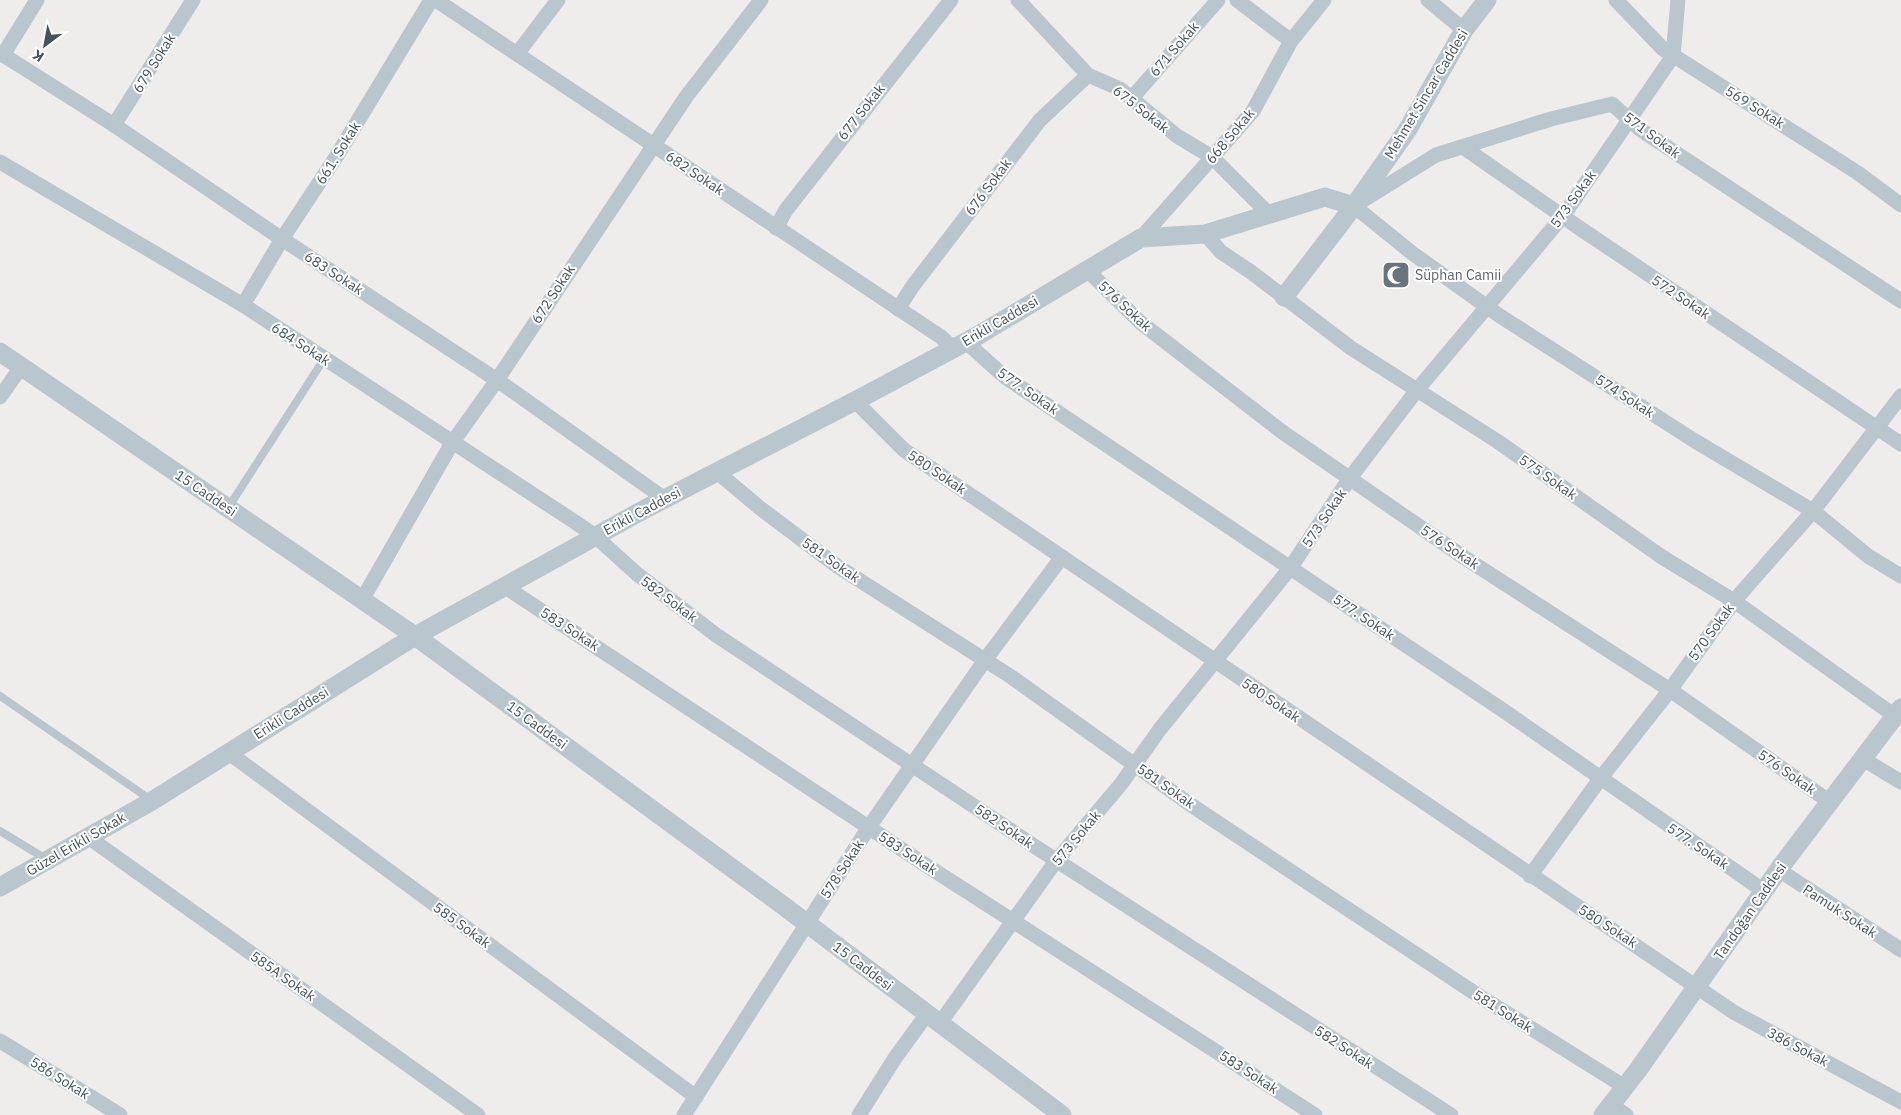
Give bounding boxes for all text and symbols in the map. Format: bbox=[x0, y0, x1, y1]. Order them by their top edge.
street label: 671 Sokak bbox=[1145, 17, 1203, 80]
north arrow bbox=[20, 20, 70, 70]
street label: Mehmet Sincar Caddesi bbox=[1380, 26, 1472, 162]
street label: 679 Sokak bbox=[129, 29, 180, 96]
text: K bbox=[29, 46, 47, 66]
street label: 677 Sokak bbox=[833, 80, 889, 144]
street label: 675 Sokak bbox=[1109, 81, 1173, 137]
street label: 569 Sokak bbox=[1722, 82, 1789, 133]
street label: 668 Sokak bbox=[1202, 104, 1259, 167]
street label: 571 Sokak bbox=[1620, 108, 1685, 163]
street label: 661. Sokak bbox=[312, 118, 365, 188]
street label: 682 Sokak bbox=[662, 147, 728, 199]
street label: 676 Sokak bbox=[961, 154, 1016, 219]
street label: 573 Sokak bbox=[1546, 166, 1600, 231]
street label: 683 Sokak bbox=[301, 247, 367, 299]
mosque icon: Süphan Camii bbox=[1381, 260, 1411, 290]
street label: 672 Sokak bbox=[527, 261, 579, 327]
place label: Süphan Camii bbox=[1415, 266, 1501, 284]
street label: 572 Sokak bbox=[1648, 271, 1714, 323]
street label: 576 Sokak bbox=[1094, 277, 1156, 336]
street label: Erikli Caddesi bbox=[959, 292, 1041, 350]
street label: 684 Sokak bbox=[268, 318, 334, 370]
street label: 577. Sokak bbox=[994, 363, 1063, 419]
street label: 574 Sokak bbox=[1592, 370, 1658, 422]
street label: 580 Sokak bbox=[904, 446, 970, 498]
street label: 575 Sokak bbox=[1516, 451, 1581, 504]
street label: 15 Caddesi bbox=[172, 466, 240, 520]
street label: Erikli Caddesi bbox=[600, 483, 684, 539]
street label: 573 Sokak bbox=[1298, 485, 1350, 551]
street label: 576 Sokak bbox=[1417, 521, 1483, 573]
street label: 581 Sokak bbox=[799, 534, 864, 587]
street label: 582 Sokak bbox=[637, 572, 702, 627]
street label: 577. Sokak bbox=[1330, 590, 1399, 645]
street label: 570 Sokak bbox=[1684, 599, 1738, 664]
street label: 583 Sokak bbox=[537, 603, 603, 655]
street label: 580 Sokak bbox=[1238, 674, 1304, 726]
street label: Erikli Caddesi bbox=[250, 683, 332, 743]
street label: 15 Caddesi bbox=[503, 697, 571, 753]
street label: 576 Sokak bbox=[1755, 746, 1820, 799]
street label: 581 Sokak bbox=[1134, 760, 1199, 813]
street label: 582 Sokak bbox=[971, 800, 1037, 852]
street label: 573 Sokak bbox=[1048, 806, 1105, 869]
street label: Güzel Erikli Sokak bbox=[23, 808, 129, 880]
street label: 577. Sokak bbox=[1664, 819, 1733, 874]
street label: 583 Sokak bbox=[875, 827, 941, 879]
street label: 578 Sokak bbox=[816, 836, 868, 902]
street label: Tandoğan Caddesi bbox=[1710, 859, 1790, 963]
street label: Pamuk Sokak bbox=[1800, 880, 1881, 942]
street label: 585 Sokak bbox=[430, 898, 495, 952]
street label: 580 Sokak bbox=[1575, 900, 1641, 952]
street label: 15 Caddesi bbox=[829, 938, 897, 994]
street label: 585A Sokak bbox=[247, 947, 320, 1005]
street label: 581 Sokak bbox=[1470, 986, 1537, 1037]
street label: 582 Sokak bbox=[1311, 1021, 1377, 1073]
street label: 386 Sokak bbox=[1764, 1023, 1832, 1071]
street label: 583 Sokak bbox=[1216, 1046, 1282, 1098]
street label: 586 Sokak bbox=[27, 1053, 94, 1104]

